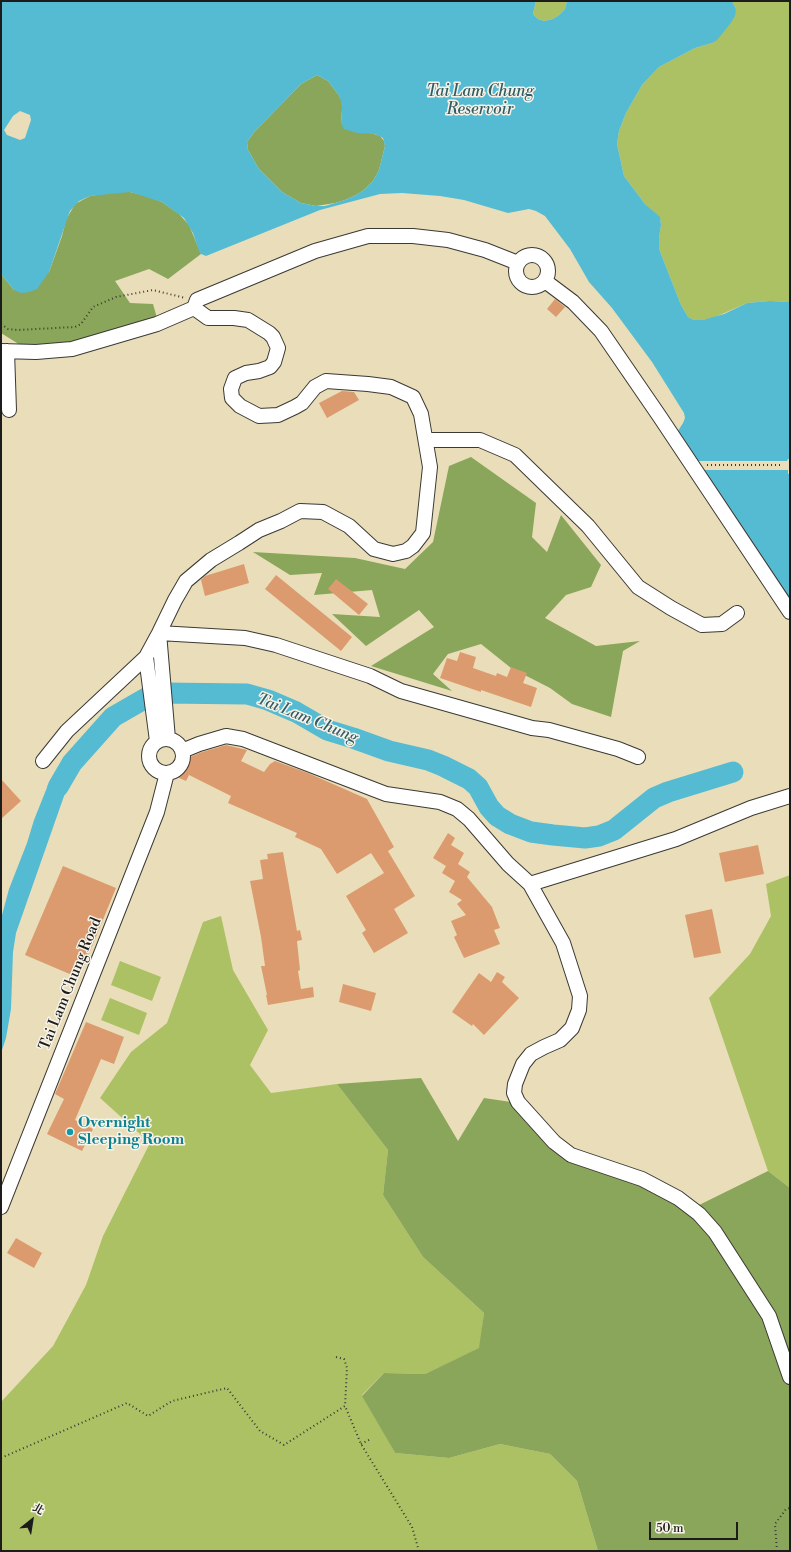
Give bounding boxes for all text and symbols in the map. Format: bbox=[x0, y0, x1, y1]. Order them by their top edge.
water label: Tai Lam Chung Reservoir bbox=[426, 82, 534, 120]
water label: Tai Lam Chung bbox=[254, 690, 360, 748]
street label: Tai Lam Chung Road bbox=[36, 915, 106, 1053]
place label: Overnight Sleeping Room bbox=[78, 1114, 184, 1149]
marker: Overnight Sleeping Room bbox=[65, 1127, 75, 1137]
north arrow bbox=[12, 1500, 52, 1540]
text: 北 bbox=[30, 1501, 46, 1518]
scale bar bbox=[651, 1514, 740, 1540]
text: 50 m bbox=[656, 1521, 684, 1536]

